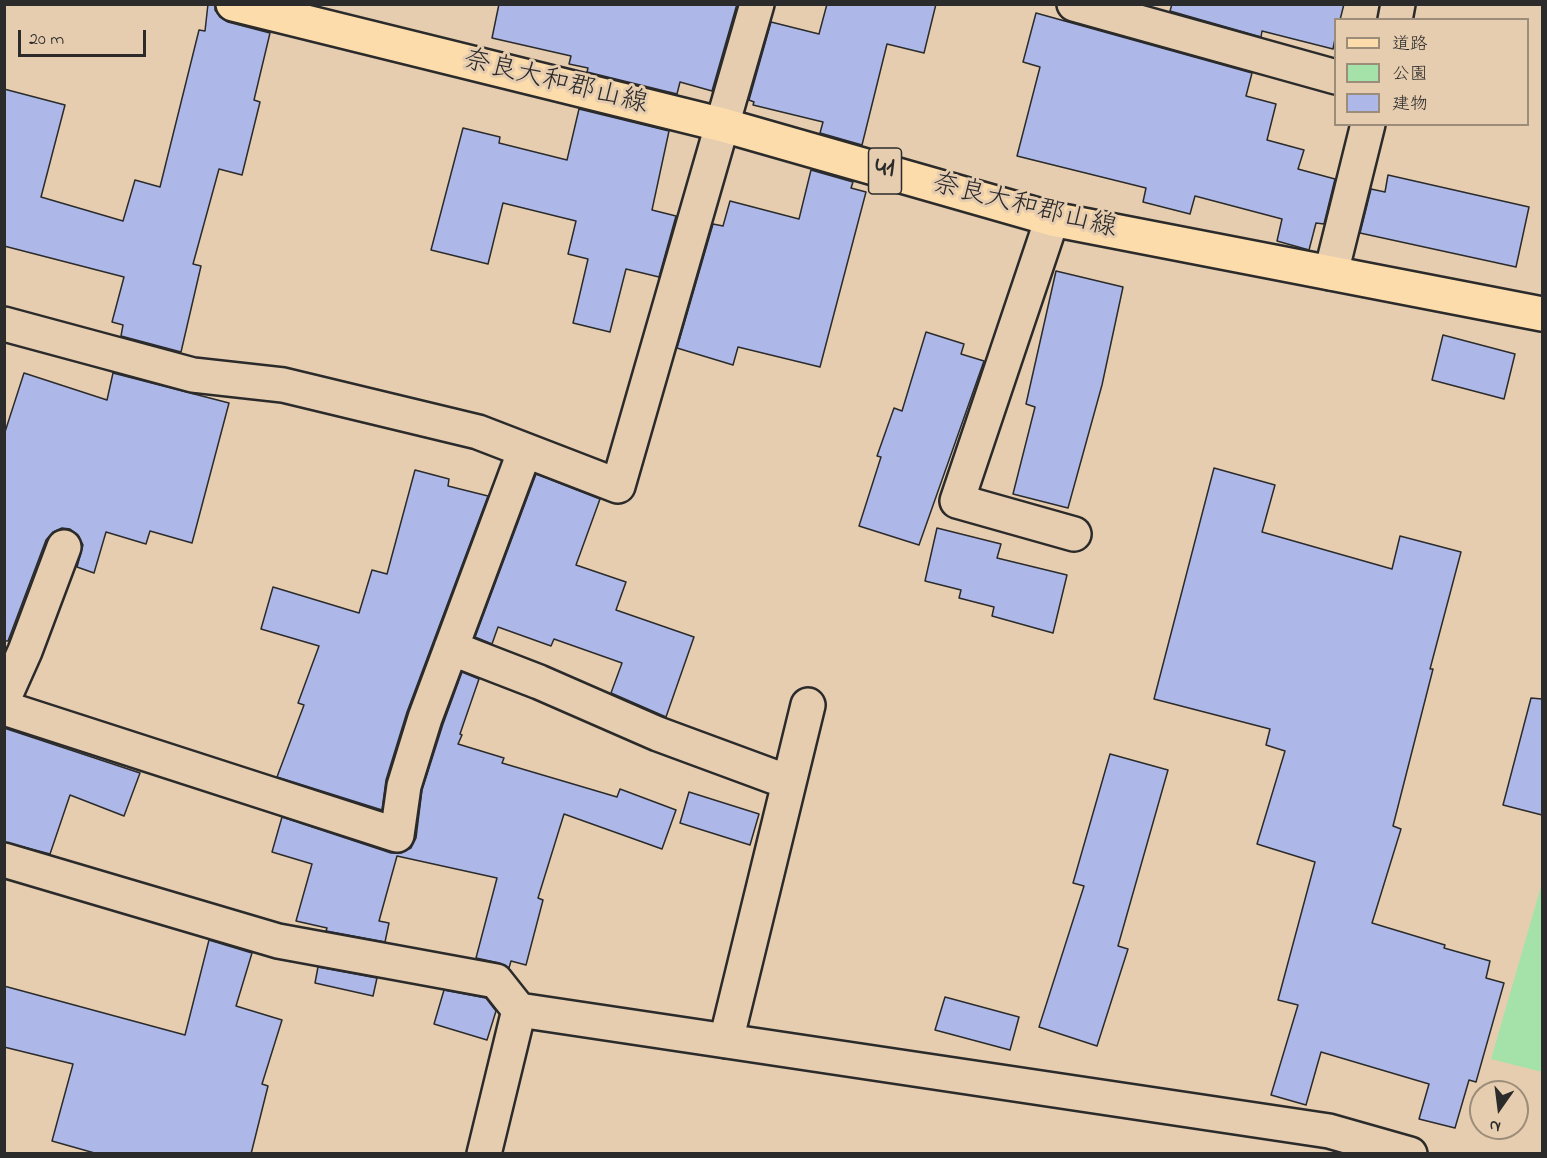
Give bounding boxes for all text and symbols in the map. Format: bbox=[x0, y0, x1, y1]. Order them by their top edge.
scale bar bbox=[21, 18, 148, 56]
legend bbox=[1334, 18, 1529, 126]
text: 20 m bbox=[29, 27, 64, 53]
text: 道路 bbox=[1392, 32, 1428, 58]
street label: 奈良大和郡山線 bbox=[459, 45, 651, 123]
text: 公園 bbox=[1392, 62, 1428, 88]
text: 建物 bbox=[1392, 92, 1428, 118]
road number: 41 bbox=[868, 148, 902, 194]
street label: 奈良大和郡山線 bbox=[928, 169, 1120, 247]
north arrow bbox=[1469, 1080, 1529, 1140]
text: N bbox=[1487, 1113, 1503, 1138]

